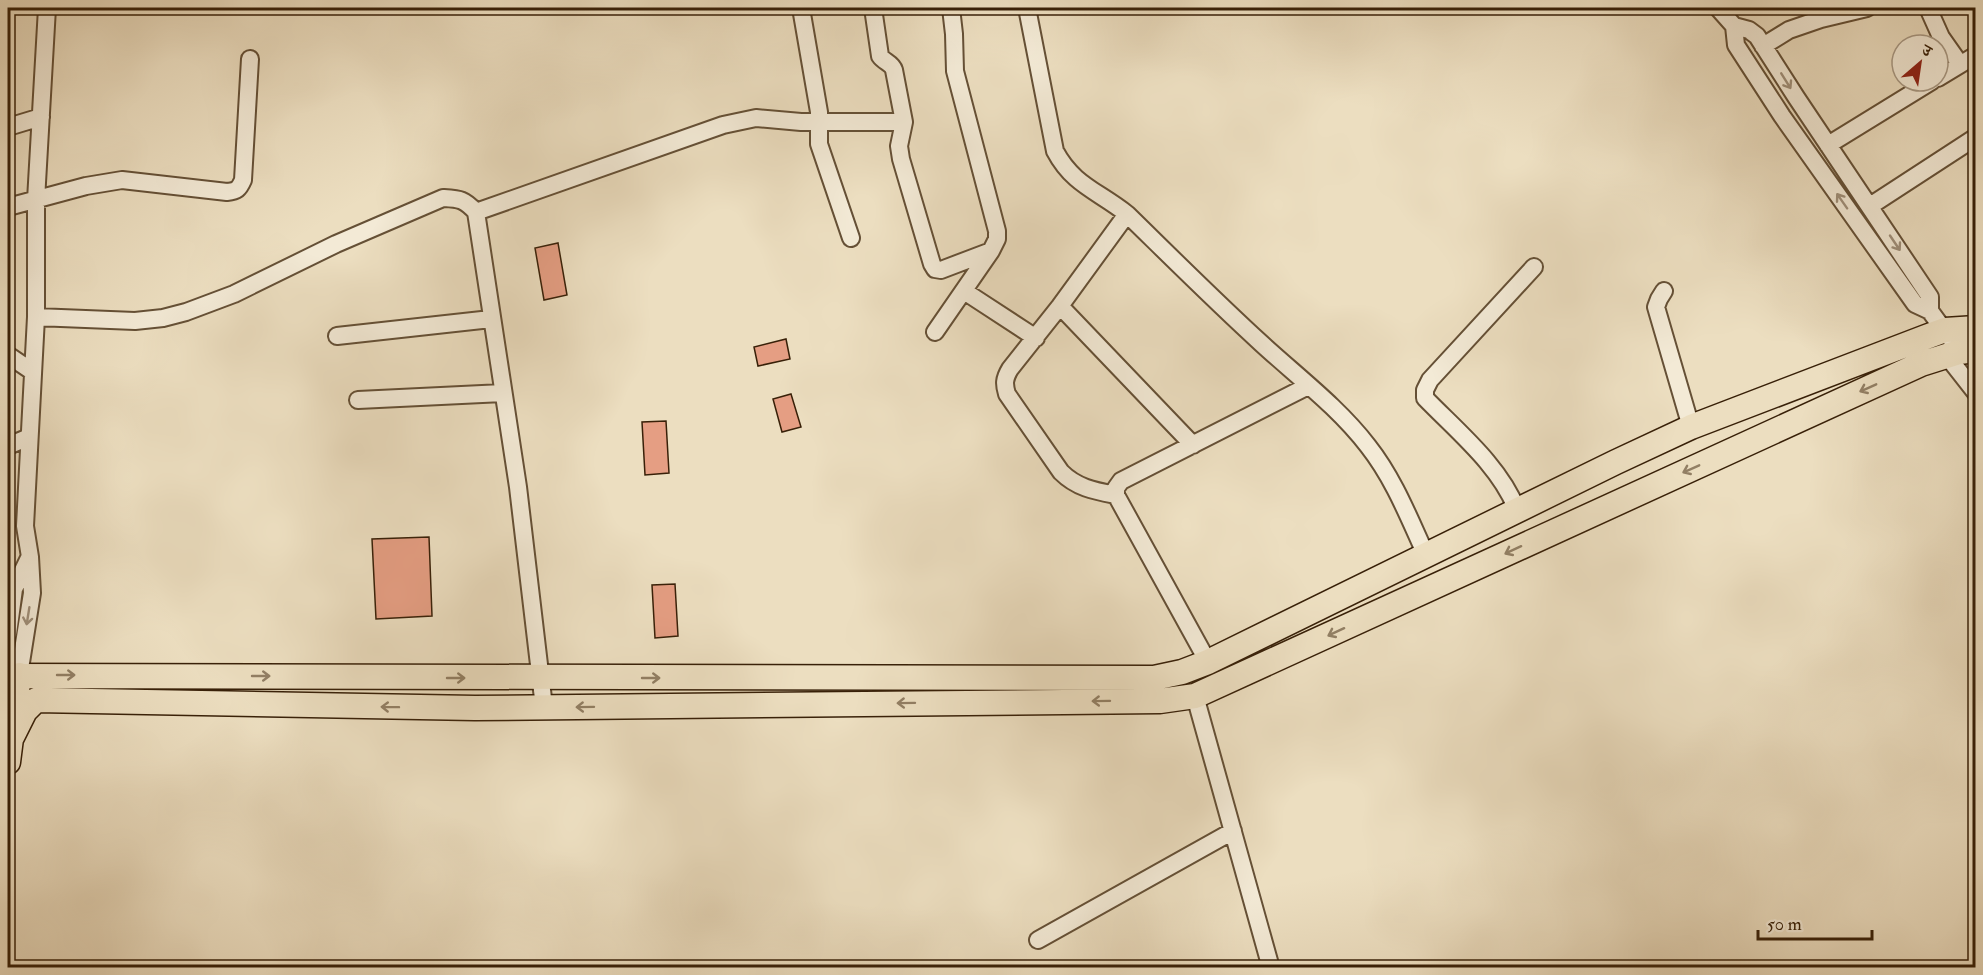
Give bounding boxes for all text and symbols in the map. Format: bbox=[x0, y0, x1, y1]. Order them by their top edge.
north arrow bbox=[1890, 33, 1950, 93]
text: उ bbox=[1917, 40, 1937, 62]
one-way arrow bbox=[1780, 73, 1792, 89]
one-way arrow bbox=[1836, 193, 1848, 209]
one-way arrow bbox=[1888, 235, 1901, 252]
one-way arrow bbox=[1860, 383, 1878, 395]
one-way arrow bbox=[1682, 464, 1700, 476]
one-way arrow bbox=[1505, 545, 1523, 557]
one-way arrow bbox=[23, 605, 34, 625]
one-way arrow bbox=[1328, 627, 1346, 638]
one-way arrow bbox=[55, 669, 75, 681]
one-way arrow bbox=[250, 670, 270, 682]
one-way arrow bbox=[445, 672, 465, 684]
one-way arrow bbox=[640, 672, 660, 684]
one-way arrow bbox=[1092, 696, 1112, 707]
one-way arrow bbox=[897, 698, 917, 709]
one-way arrow bbox=[381, 701, 401, 712]
one-way arrow bbox=[576, 701, 596, 713]
scale bar bbox=[1758, 903, 1872, 941]
text: 50 m bbox=[1767, 913, 1802, 936]

